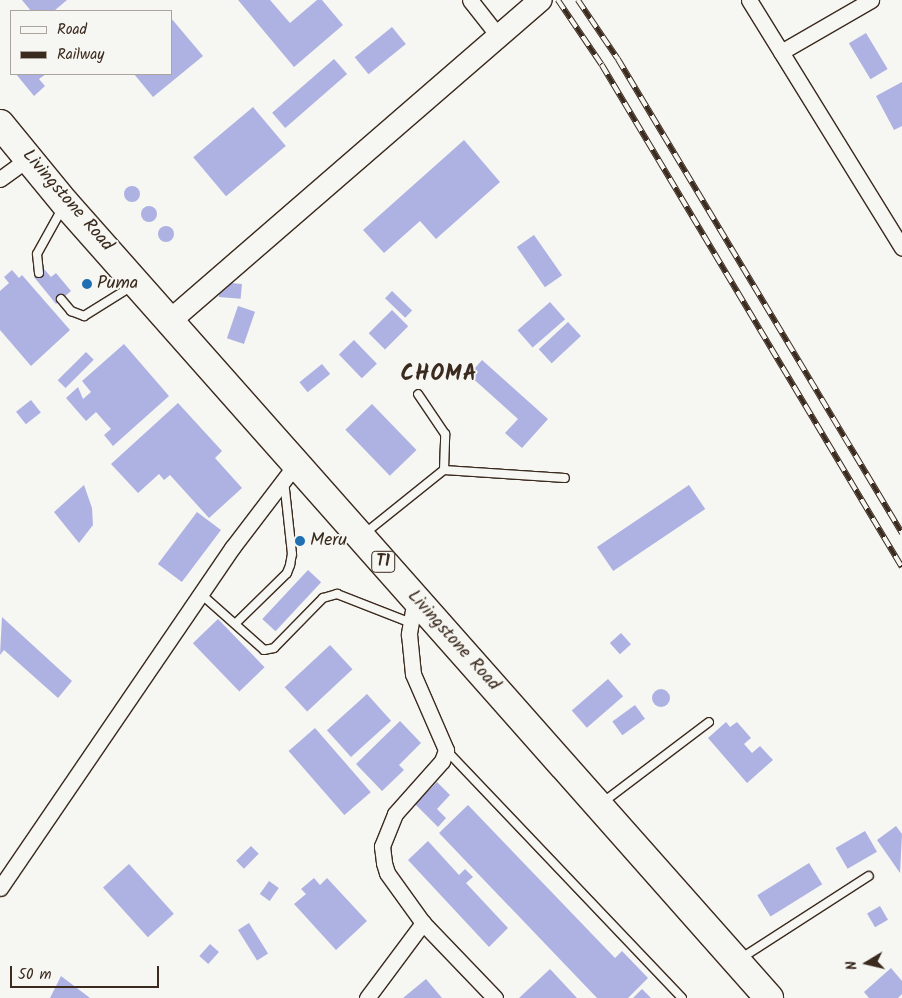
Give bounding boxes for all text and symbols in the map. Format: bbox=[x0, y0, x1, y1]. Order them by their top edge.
legend bbox=[10, 10, 172, 75]
text: Road bbox=[57, 18, 87, 42]
text: Railway bbox=[57, 43, 104, 67]
street label: Livingstone Road bbox=[17, 146, 117, 256]
place label: Puma bbox=[97, 273, 138, 295]
marker: Puma bbox=[81, 278, 93, 290]
district label: CHOMA bbox=[400, 362, 478, 388]
place label: Meru bbox=[310, 530, 347, 552]
marker: Meru bbox=[294, 535, 306, 547]
road number: T1 bbox=[370, 548, 396, 576]
street label: Livingstone Road bbox=[402, 586, 504, 696]
north arrow bbox=[842, 938, 892, 988]
scale bar bbox=[12, 956, 161, 988]
text: N bbox=[841, 959, 864, 971]
text: 50 m bbox=[18, 963, 52, 987]

